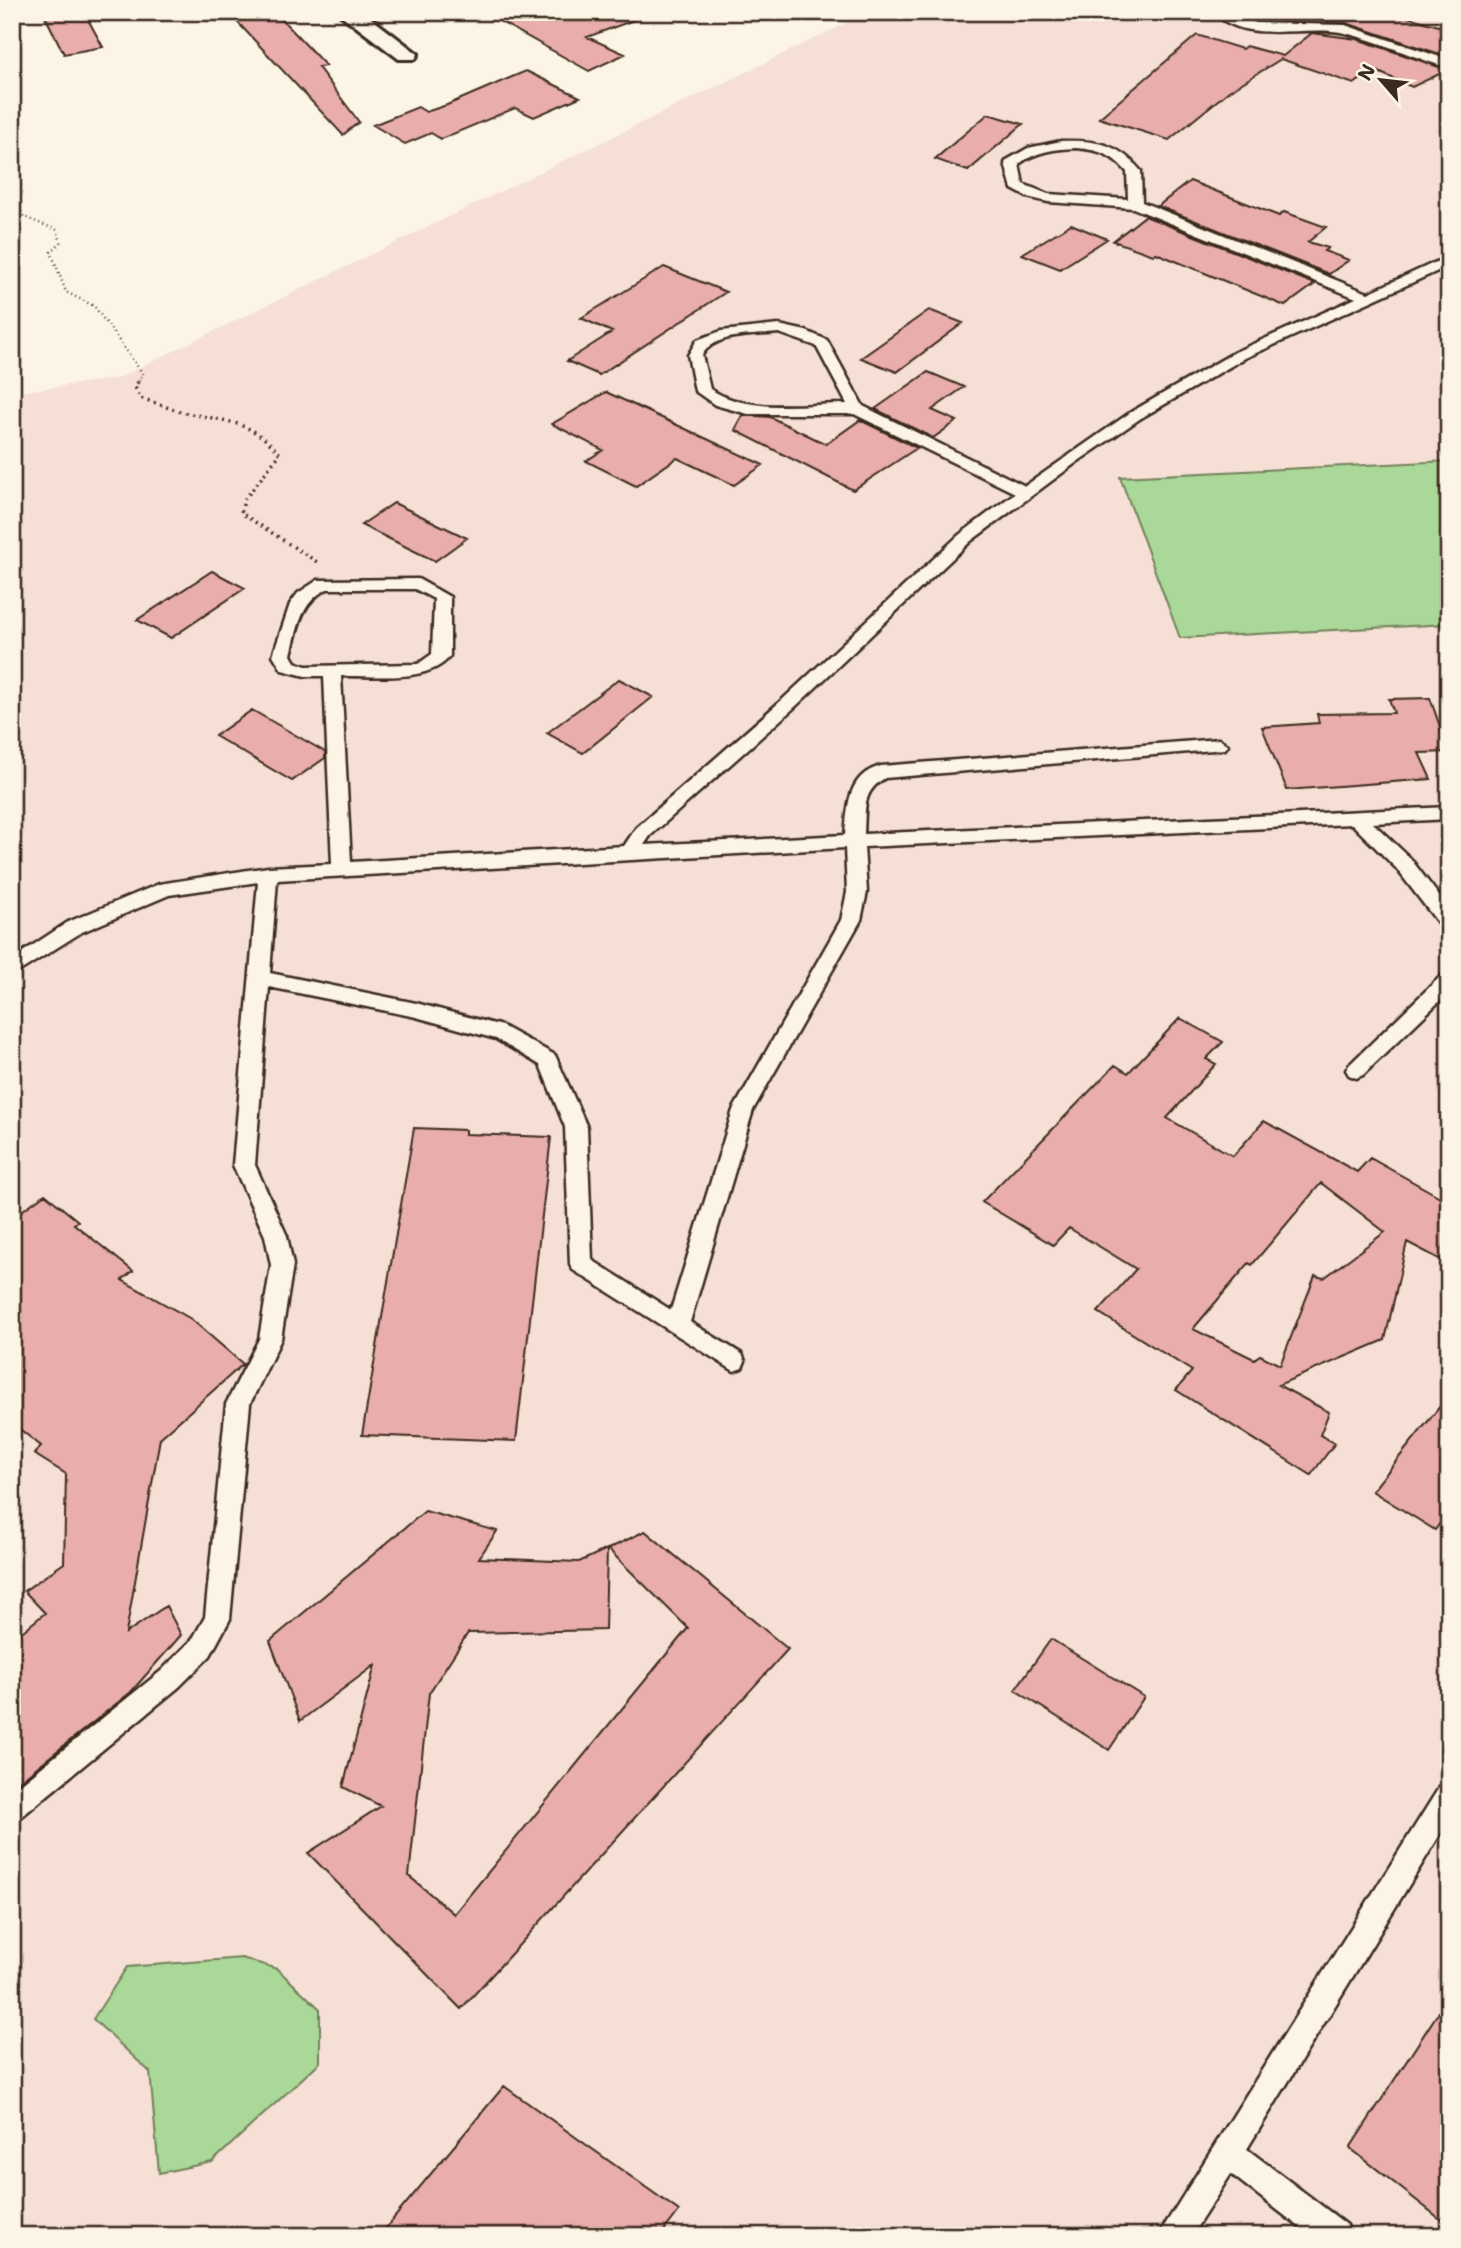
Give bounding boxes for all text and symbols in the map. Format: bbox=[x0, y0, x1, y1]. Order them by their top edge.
north arrow bbox=[1346, 46, 1416, 116]
text: N bbox=[1352, 60, 1381, 85]

